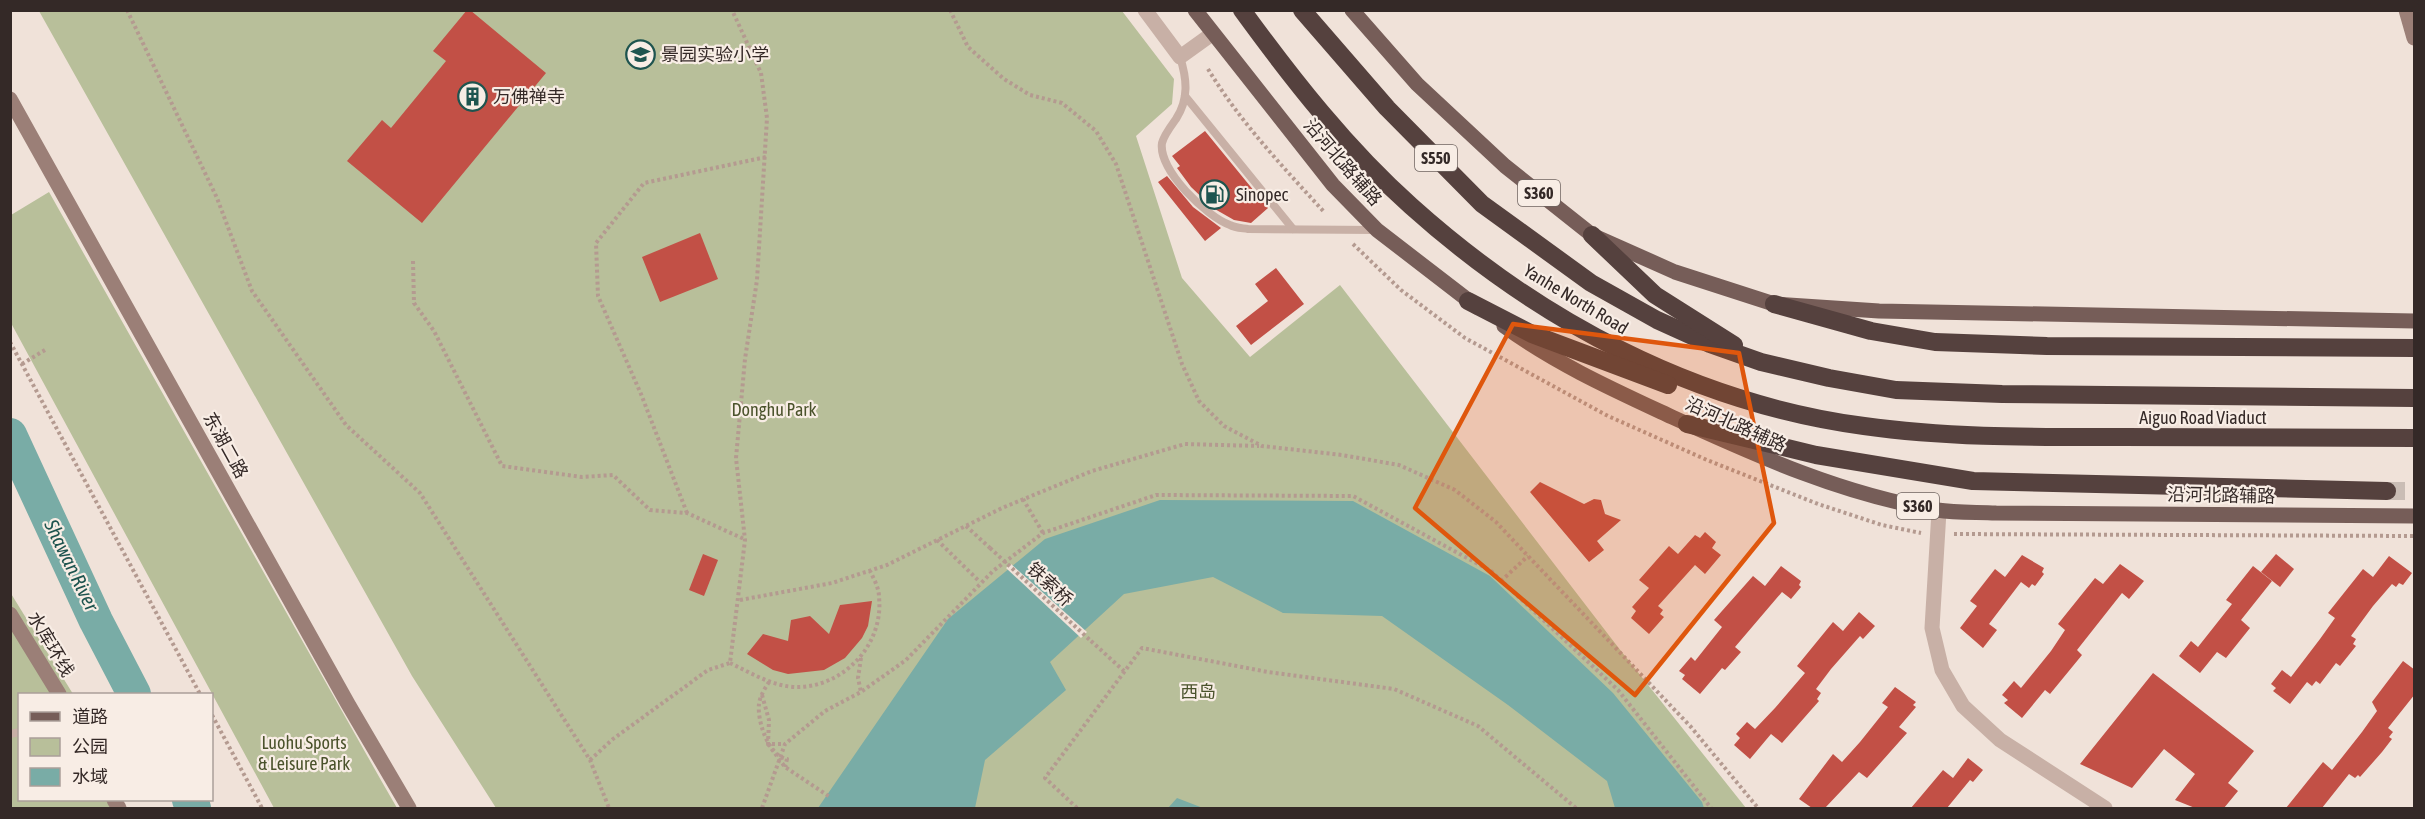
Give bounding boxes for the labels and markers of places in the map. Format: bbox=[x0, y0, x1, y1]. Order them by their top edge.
school or university icon: 景园实验小学 bbox=[624, 38, 656, 70]
place label: 景园实验小学 bbox=[661, 44, 769, 65]
building icon: 万佛禅寺 bbox=[456, 80, 488, 112]
place label: 万佛禅寺 bbox=[493, 86, 565, 107]
fuel station icon: Sinopec bbox=[1199, 178, 1231, 210]
place label: Sinopec bbox=[1236, 184, 1289, 205]

